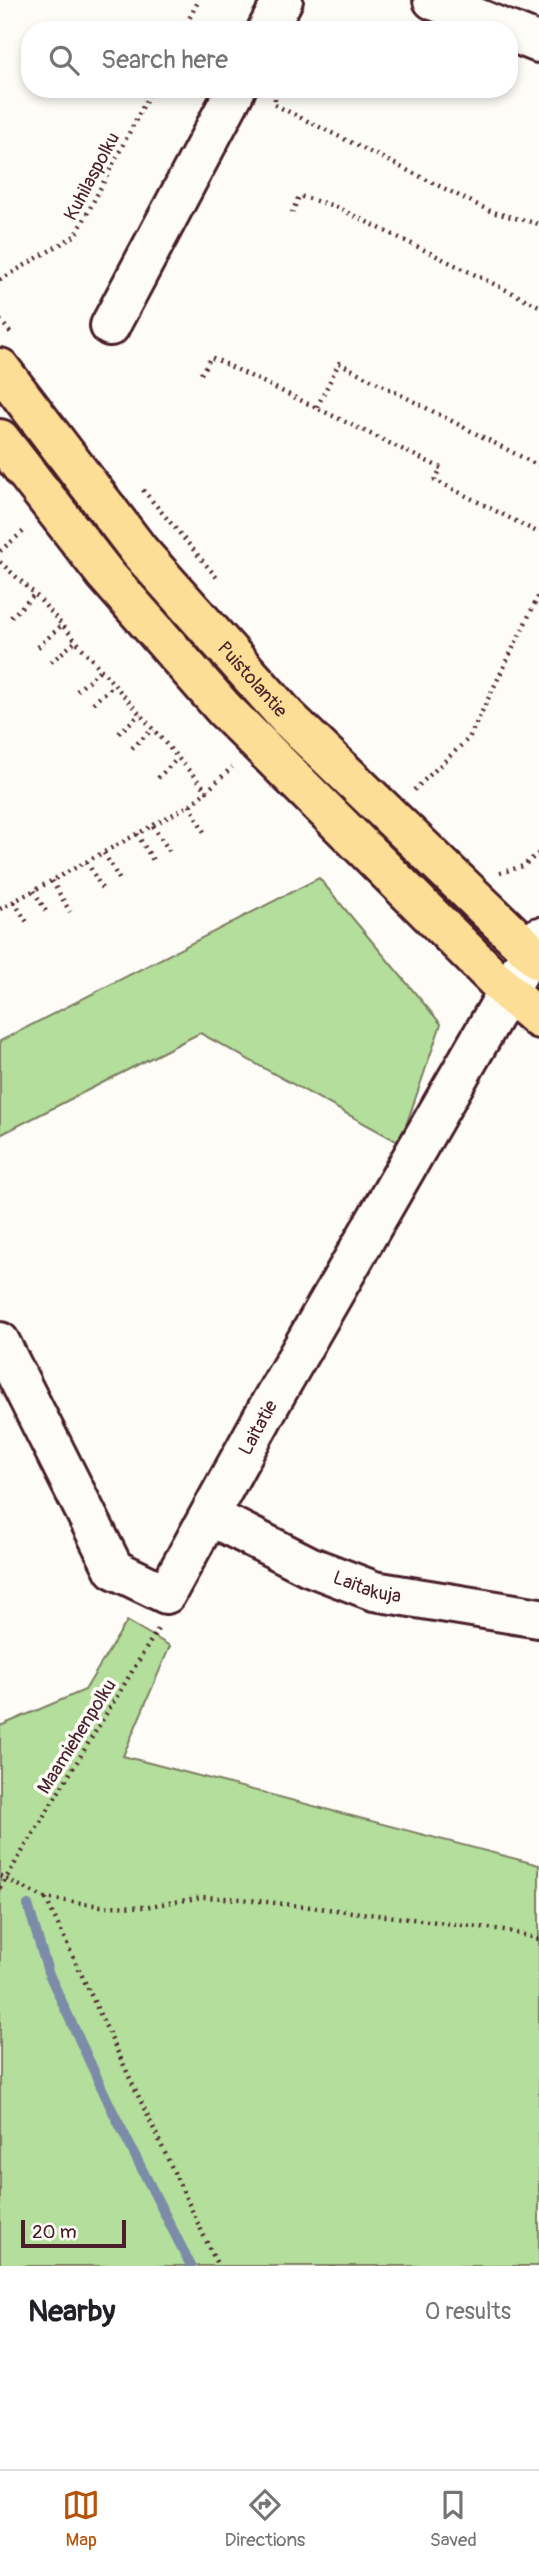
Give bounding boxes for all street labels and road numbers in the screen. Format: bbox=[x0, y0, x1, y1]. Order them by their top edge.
street label: Kuhilaspolku bbox=[59, 128, 125, 225]
street label: Puistolantie bbox=[212, 637, 293, 723]
street label: Laitatie bbox=[234, 1395, 283, 1459]
street label: Laitakuja bbox=[330, 1565, 403, 1608]
street label: Maamiehenpolku bbox=[32, 1675, 122, 1798]

